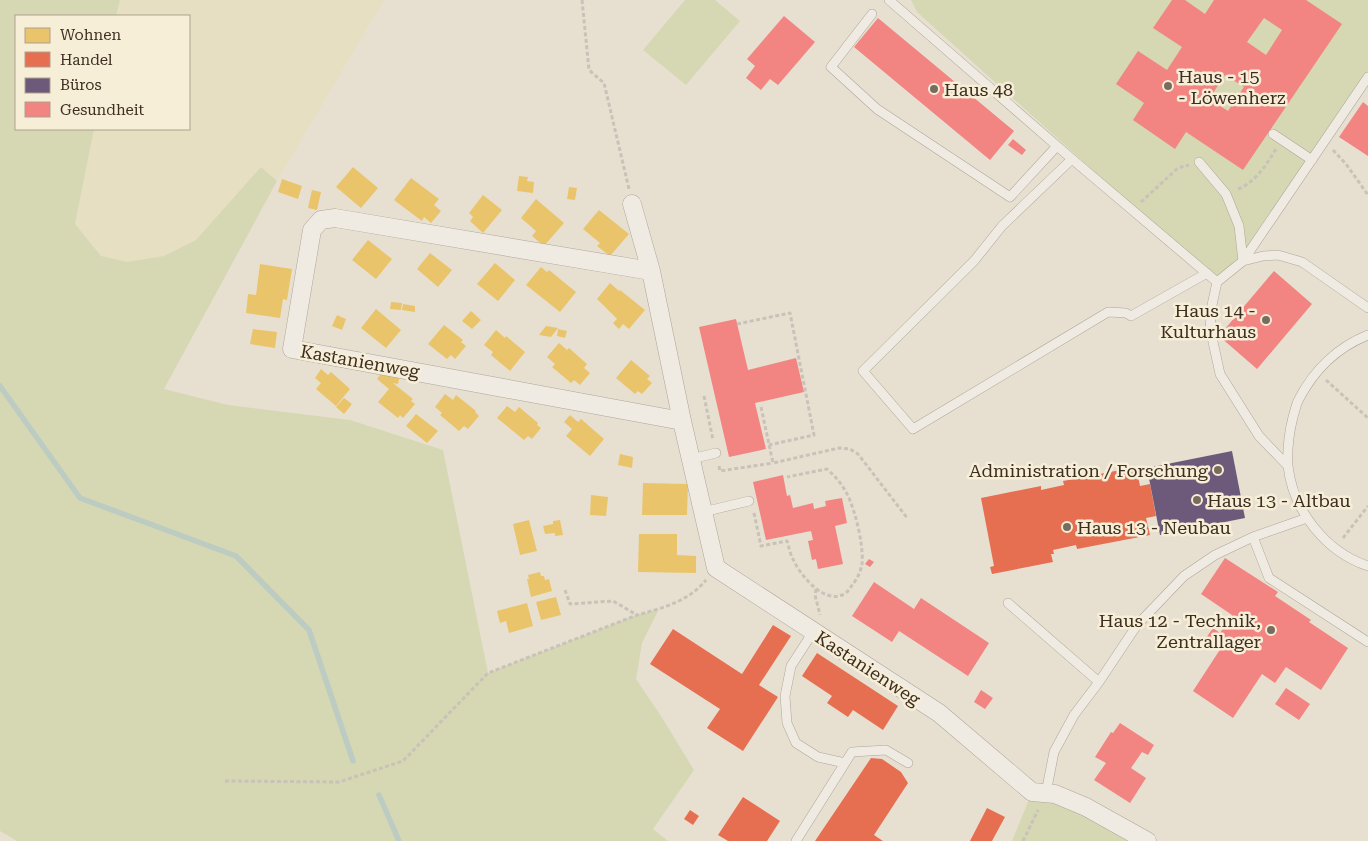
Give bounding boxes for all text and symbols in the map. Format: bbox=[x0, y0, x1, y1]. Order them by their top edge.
legend bbox=[15, 15, 190, 130]
text: Wohnen bbox=[60, 26, 121, 44]
text: Handel bbox=[60, 51, 113, 69]
place label: Haus - 15 - Löwenherz bbox=[1178, 66, 1286, 108]
text: Büros bbox=[60, 76, 102, 94]
place label: Haus 48 bbox=[944, 79, 1013, 100]
marker: Haus - 15 - Löwenherz bbox=[1162, 80, 1174, 92]
marker: Haus 48 bbox=[928, 83, 940, 95]
text: Gesundheit bbox=[60, 101, 145, 119]
place label: Haus 14 - Kulturhaus bbox=[1160, 300, 1256, 342]
marker: Haus 14 - Kulturhaus bbox=[1260, 314, 1272, 326]
street label: Kastanienweg bbox=[299, 340, 422, 382]
place label: Administration / Forschung bbox=[969, 460, 1209, 481]
marker: Administration / Forschung bbox=[1212, 464, 1224, 476]
place label: Haus 13 - Altbau bbox=[1207, 490, 1350, 511]
marker: Haus 13 - Altbau bbox=[1191, 494, 1203, 506]
place label: Haus 13 - Neubau bbox=[1077, 517, 1231, 538]
marker: Haus 13 - Neubau bbox=[1061, 521, 1073, 533]
place label: Haus 12 - Technik, Zentrallager bbox=[1099, 610, 1261, 652]
marker: Haus 12 - Technik, Zentrallager bbox=[1265, 624, 1277, 636]
street label: Kastanienweg bbox=[812, 626, 925, 710]

